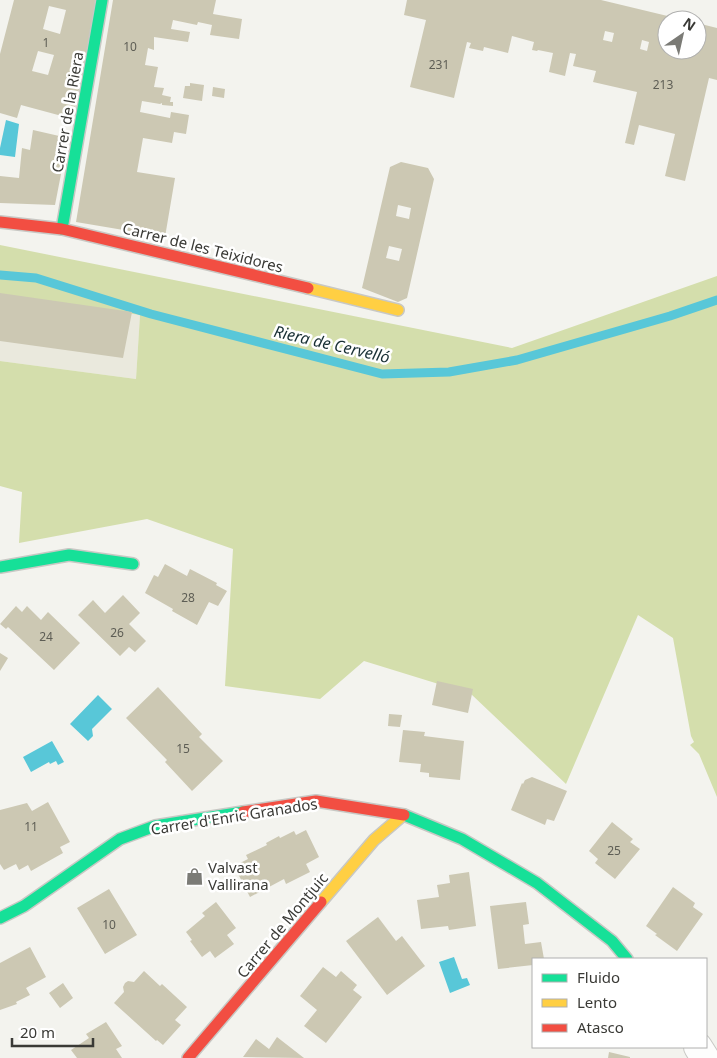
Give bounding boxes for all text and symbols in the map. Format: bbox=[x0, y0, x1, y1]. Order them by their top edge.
north arrow bbox=[657, 10, 707, 60]
text: N bbox=[680, 13, 700, 35]
house number: 1 bbox=[43, 34, 49, 51]
house number: 10 bbox=[123, 38, 137, 55]
street label: Carrer de la Riera bbox=[47, 50, 87, 174]
house number: 231 bbox=[429, 56, 449, 73]
house number: 213 bbox=[653, 76, 673, 93]
street label: Carrer de les Teixidores bbox=[121, 217, 285, 277]
water label: Riera de Cervelló bbox=[272, 320, 392, 368]
house number: 28 bbox=[181, 589, 195, 606]
house number: 26 bbox=[110, 624, 124, 641]
house number: 24 bbox=[39, 628, 53, 645]
house number: 15 bbox=[176, 740, 190, 757]
street label: Carrer d'Enric Granados bbox=[149, 793, 319, 839]
house number: 11 bbox=[24, 818, 38, 835]
house number: 25 bbox=[607, 842, 621, 859]
place label: Valvast Vallirana bbox=[208, 857, 269, 894]
shop icon: Valvast Vallirana bbox=[184, 866, 204, 886]
street label: Carrer de Montjuic bbox=[232, 868, 332, 982]
house number: 10 bbox=[102, 916, 116, 933]
legend bbox=[532, 958, 707, 1048]
text: Fluido bbox=[577, 967, 620, 987]
text: Lento bbox=[577, 992, 617, 1012]
scale bar bbox=[12, 1016, 94, 1048]
text: Atasco bbox=[577, 1017, 624, 1037]
text: 20 m bbox=[20, 1022, 55, 1042]

